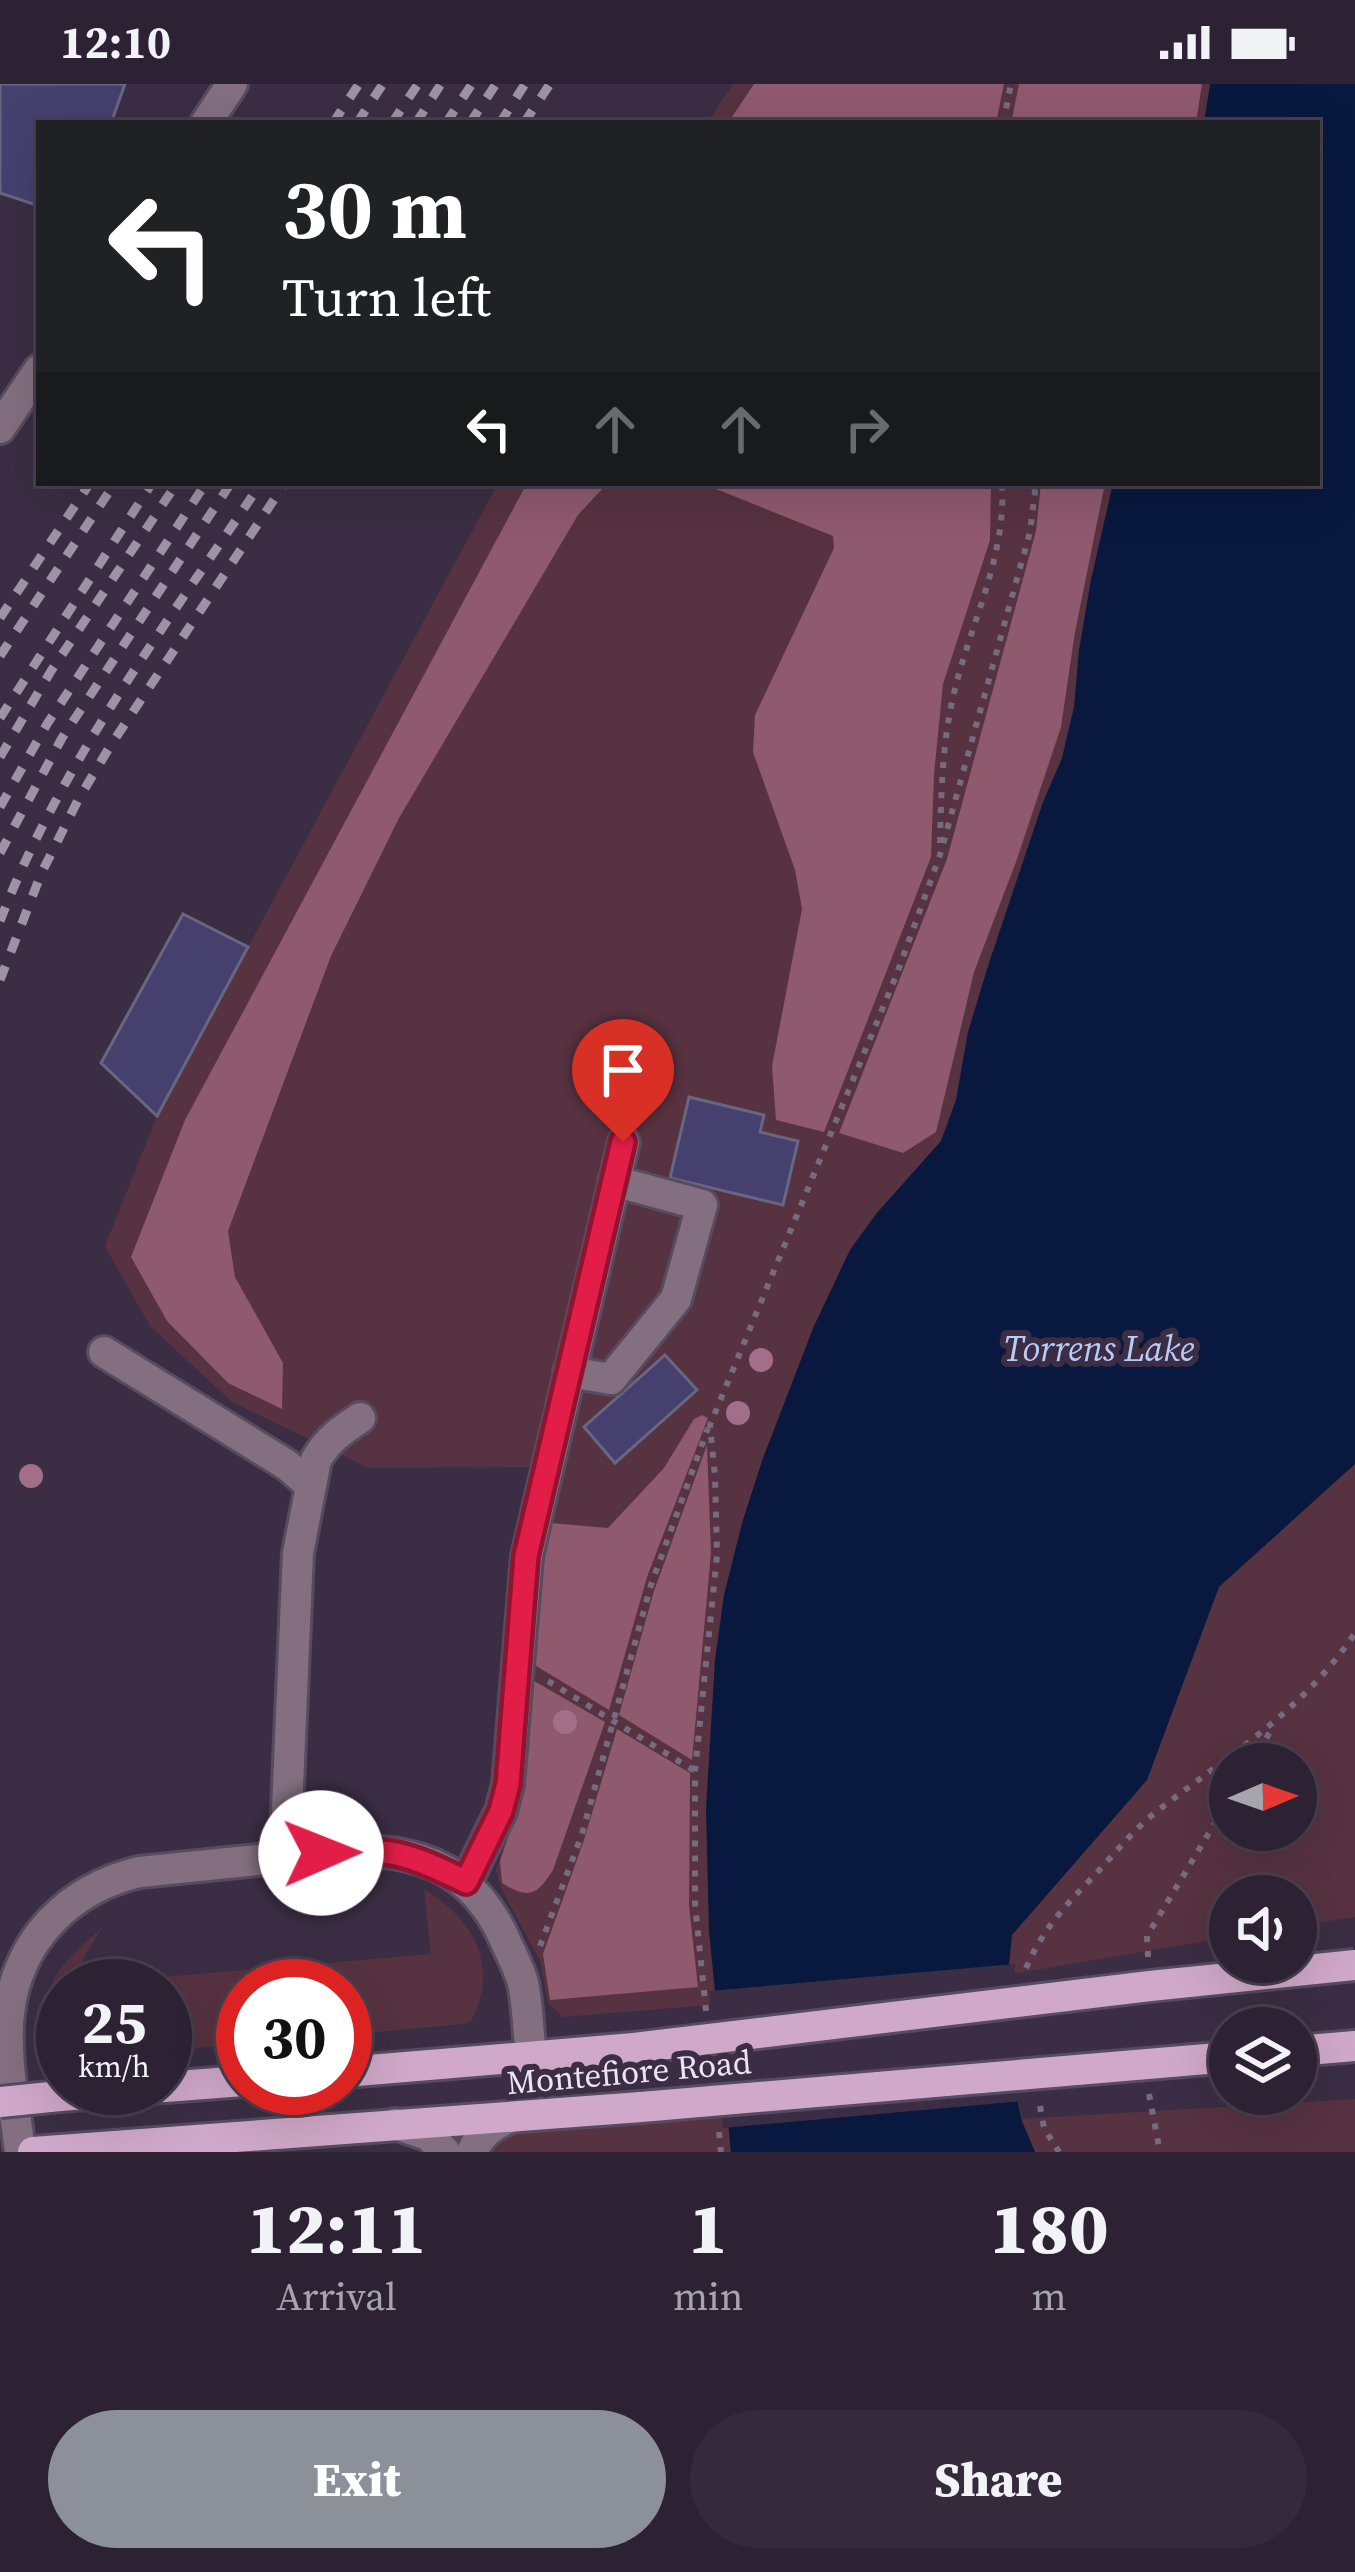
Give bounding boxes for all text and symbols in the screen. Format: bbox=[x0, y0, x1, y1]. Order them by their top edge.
text: 12:10 bbox=[60, 11, 171, 73]
text: 30 m bbox=[282, 151, 467, 266]
icon: left bbox=[84, 168, 240, 324]
text: Turn left bbox=[282, 260, 491, 334]
icon: left bbox=[456, 396, 522, 462]
icon: ahead bbox=[582, 396, 648, 462]
icon: ahead bbox=[708, 396, 774, 462]
icon: right bbox=[834, 396, 900, 462]
pin bbox=[572, 1019, 674, 1142]
icon: arrive bbox=[590, 1037, 656, 1103]
water label: Torrens Lake bbox=[1004, 1324, 1195, 1373]
north arrow bbox=[1209, 1743, 1317, 1851]
map controls bbox=[1209, 1743, 1317, 2115]
position arrow bbox=[258, 1790, 384, 1916]
button: sound bbox=[1209, 1875, 1317, 1983]
speed limit sign: 30 bbox=[216, 1959, 372, 2115]
text: 25 bbox=[81, 1981, 147, 2063]
button: layers bbox=[1209, 2007, 1317, 2115]
street label: Montefiore Road bbox=[505, 2039, 753, 2105]
text: km/h bbox=[78, 2046, 150, 2087]
text: 12:11 bbox=[246, 2178, 427, 2277]
text: 1 bbox=[688, 2178, 728, 2277]
text: 180 bbox=[990, 2178, 1109, 2277]
text: Arrival bbox=[276, 2270, 397, 2323]
text: min bbox=[673, 2270, 743, 2323]
text: m bbox=[1032, 2270, 1067, 2323]
button: Exit bbox=[48, 2410, 666, 2548]
button: Share bbox=[690, 2410, 1307, 2548]

